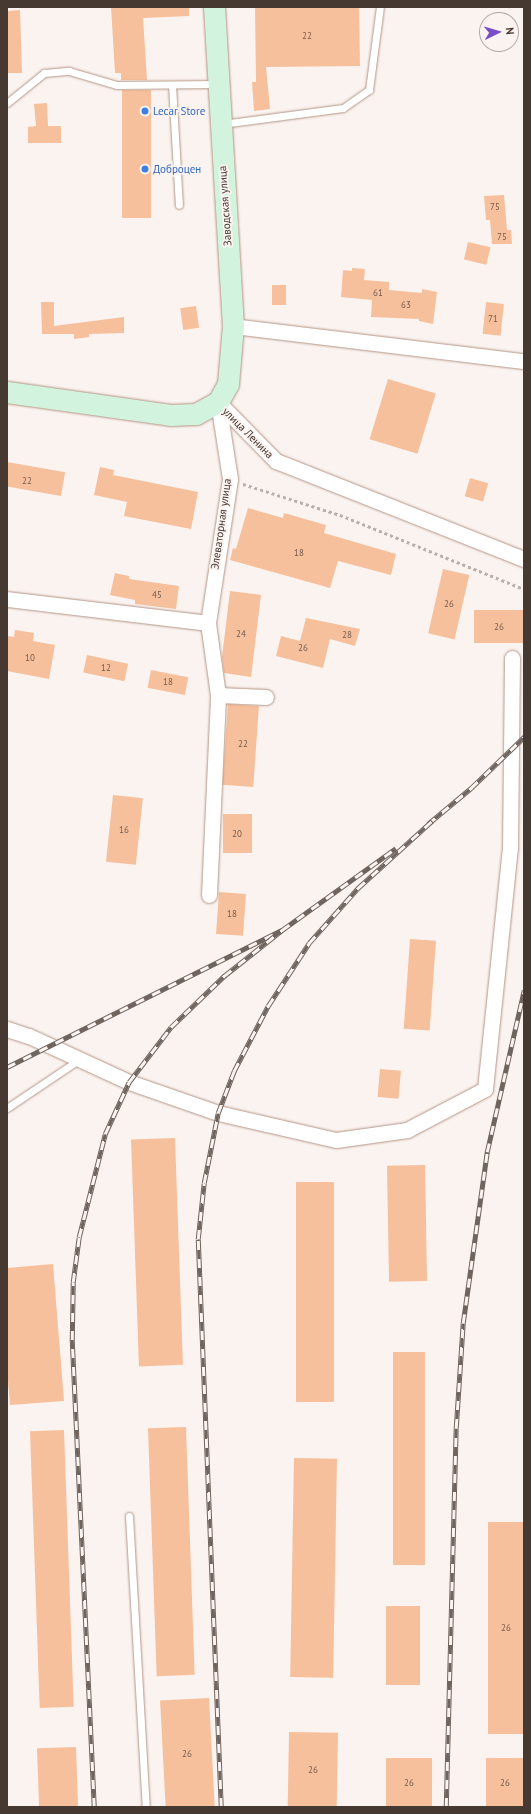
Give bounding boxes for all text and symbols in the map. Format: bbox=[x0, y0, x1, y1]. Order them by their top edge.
north arrow bbox=[479, 12, 519, 52]
text: N bbox=[503, 27, 517, 35]
house number: 22 bbox=[302, 31, 312, 41]
place label: Lecar Store bbox=[153, 104, 205, 118]
marker: Lecar Store bbox=[140, 106, 150, 116]
place label: Доброцен bbox=[153, 162, 201, 176]
marker: Доброцен bbox=[140, 164, 150, 174]
street label: Заводская улица bbox=[216, 165, 234, 247]
house number: 75 bbox=[490, 202, 500, 212]
house number: 75 bbox=[497, 232, 507, 242]
house number: 61 bbox=[373, 288, 383, 298]
house number: 63 bbox=[401, 300, 411, 310]
house number: 71 bbox=[488, 314, 498, 324]
street label: улица Ленина bbox=[220, 405, 276, 461]
house number: 22 bbox=[22, 476, 32, 486]
street label: Элеваторная улица bbox=[208, 478, 234, 570]
house number: 18 bbox=[294, 548, 304, 558]
house number: 45 bbox=[152, 590, 162, 600]
house number: 26 bbox=[444, 599, 454, 609]
house number: 26 bbox=[494, 622, 504, 632]
house number: 24 bbox=[236, 629, 246, 639]
house number: 28 bbox=[342, 630, 352, 640]
house number: 26 bbox=[298, 643, 308, 653]
house number: 10 bbox=[25, 653, 35, 663]
house number: 12 bbox=[101, 663, 111, 673]
house number: 18 bbox=[163, 677, 173, 687]
house number: 22 bbox=[238, 739, 248, 749]
house number: 16 bbox=[119, 825, 129, 835]
house number: 20 bbox=[232, 829, 242, 839]
house number: 18 bbox=[227, 909, 237, 919]
house number: 26 bbox=[501, 1623, 511, 1633]
house number: 26 bbox=[182, 1749, 192, 1759]
house number: 26 bbox=[308, 1765, 318, 1775]
house number: 26 bbox=[404, 1778, 414, 1788]
house number: 26 bbox=[500, 1778, 510, 1788]

